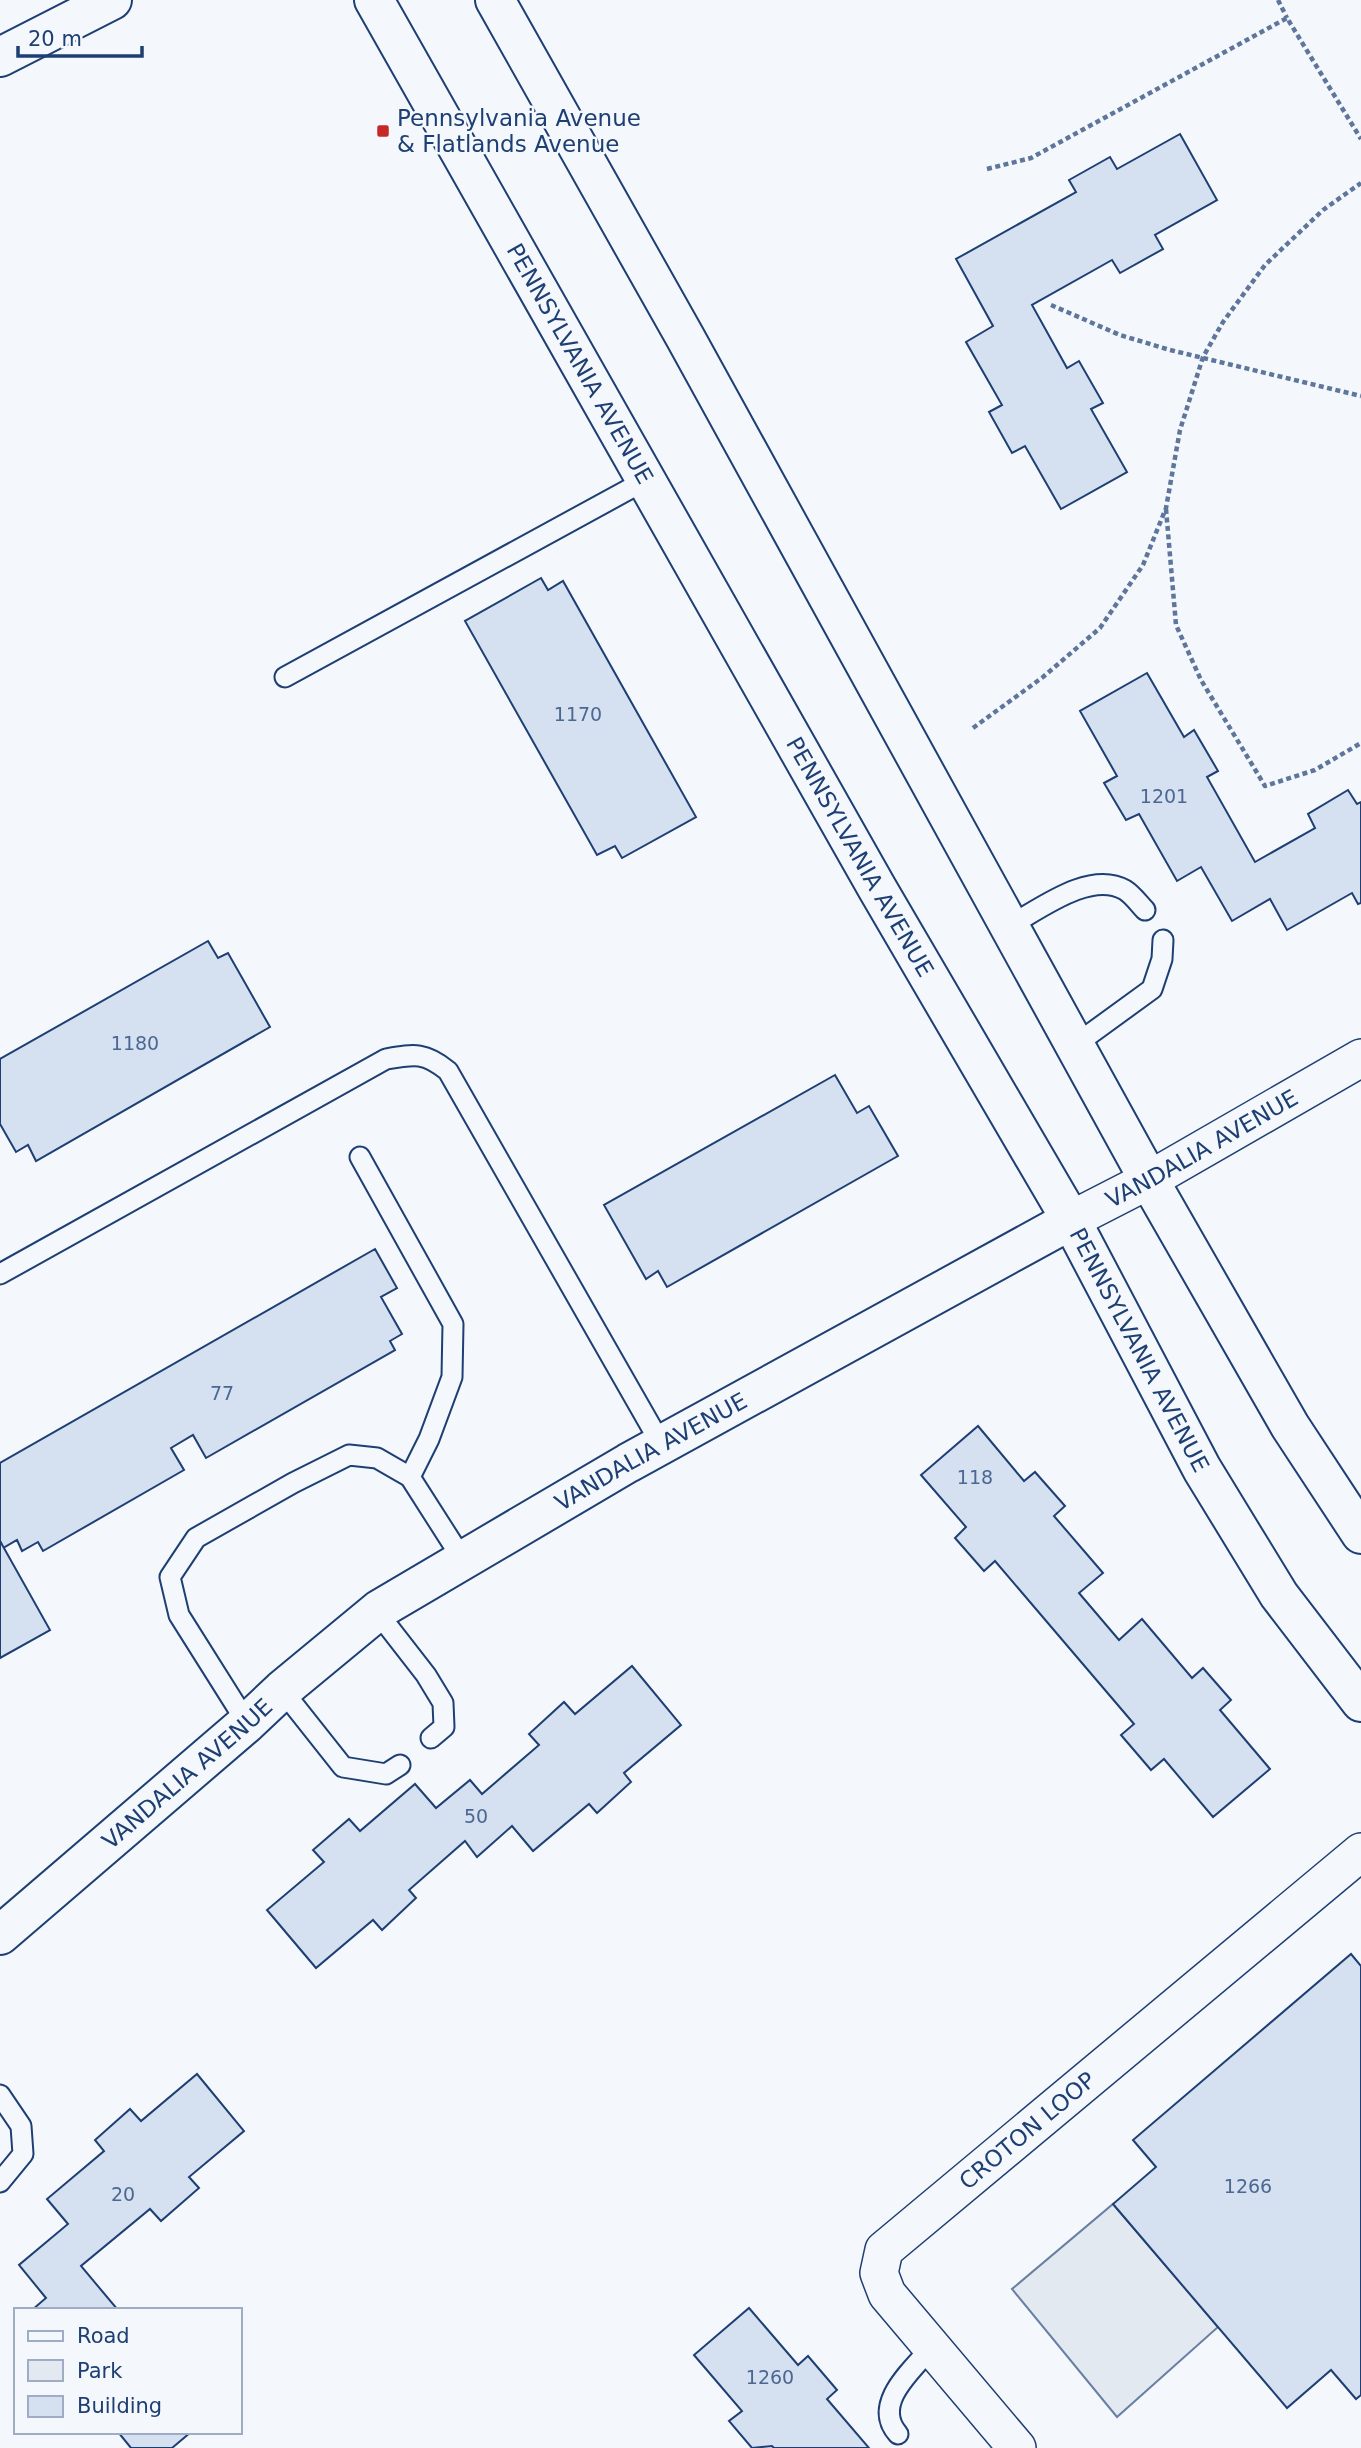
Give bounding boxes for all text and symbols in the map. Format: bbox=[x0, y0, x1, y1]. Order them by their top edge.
scale bar bbox=[18, 14, 142, 58]
text: 20 m bbox=[28, 27, 82, 51]
place label: Pennsylvania Avenue & Flatlands Avenue bbox=[397, 105, 641, 157]
marker: Pennsylvania Avenue & Flatlands Avenue bbox=[375, 123, 391, 139]
street label: PENNSYLVANIA AVENUE bbox=[502, 239, 658, 488]
house number: 1170 bbox=[554, 703, 602, 725]
street label: PENNSYLVANIA AVENUE bbox=[781, 732, 939, 981]
house number: 1201 bbox=[1140, 785, 1188, 807]
house number: 1180 bbox=[111, 1032, 159, 1054]
street label: VANDALIA AVENUE bbox=[1102, 1084, 1302, 1213]
street label: PENNSYLVANIA AVENUE bbox=[1065, 1224, 1214, 1476]
house number: 77 bbox=[210, 1382, 234, 1404]
street label: VANDALIA AVENUE bbox=[550, 1387, 751, 1516]
house number: 118 bbox=[957, 1466, 993, 1488]
street label: VANDALIA AVENUE bbox=[97, 1693, 277, 1854]
house number: 50 bbox=[464, 1805, 488, 1827]
street label: CROTON LOOP bbox=[954, 2066, 1100, 2195]
house number: 1266 bbox=[1224, 2175, 1272, 2197]
house number: 20 bbox=[111, 2183, 135, 2205]
legend bbox=[14, 2308, 242, 2434]
text: Road bbox=[77, 2324, 130, 2348]
text: Park bbox=[77, 2359, 123, 2383]
house number: 1260 bbox=[746, 2366, 794, 2388]
text: Building bbox=[77, 2394, 162, 2418]

